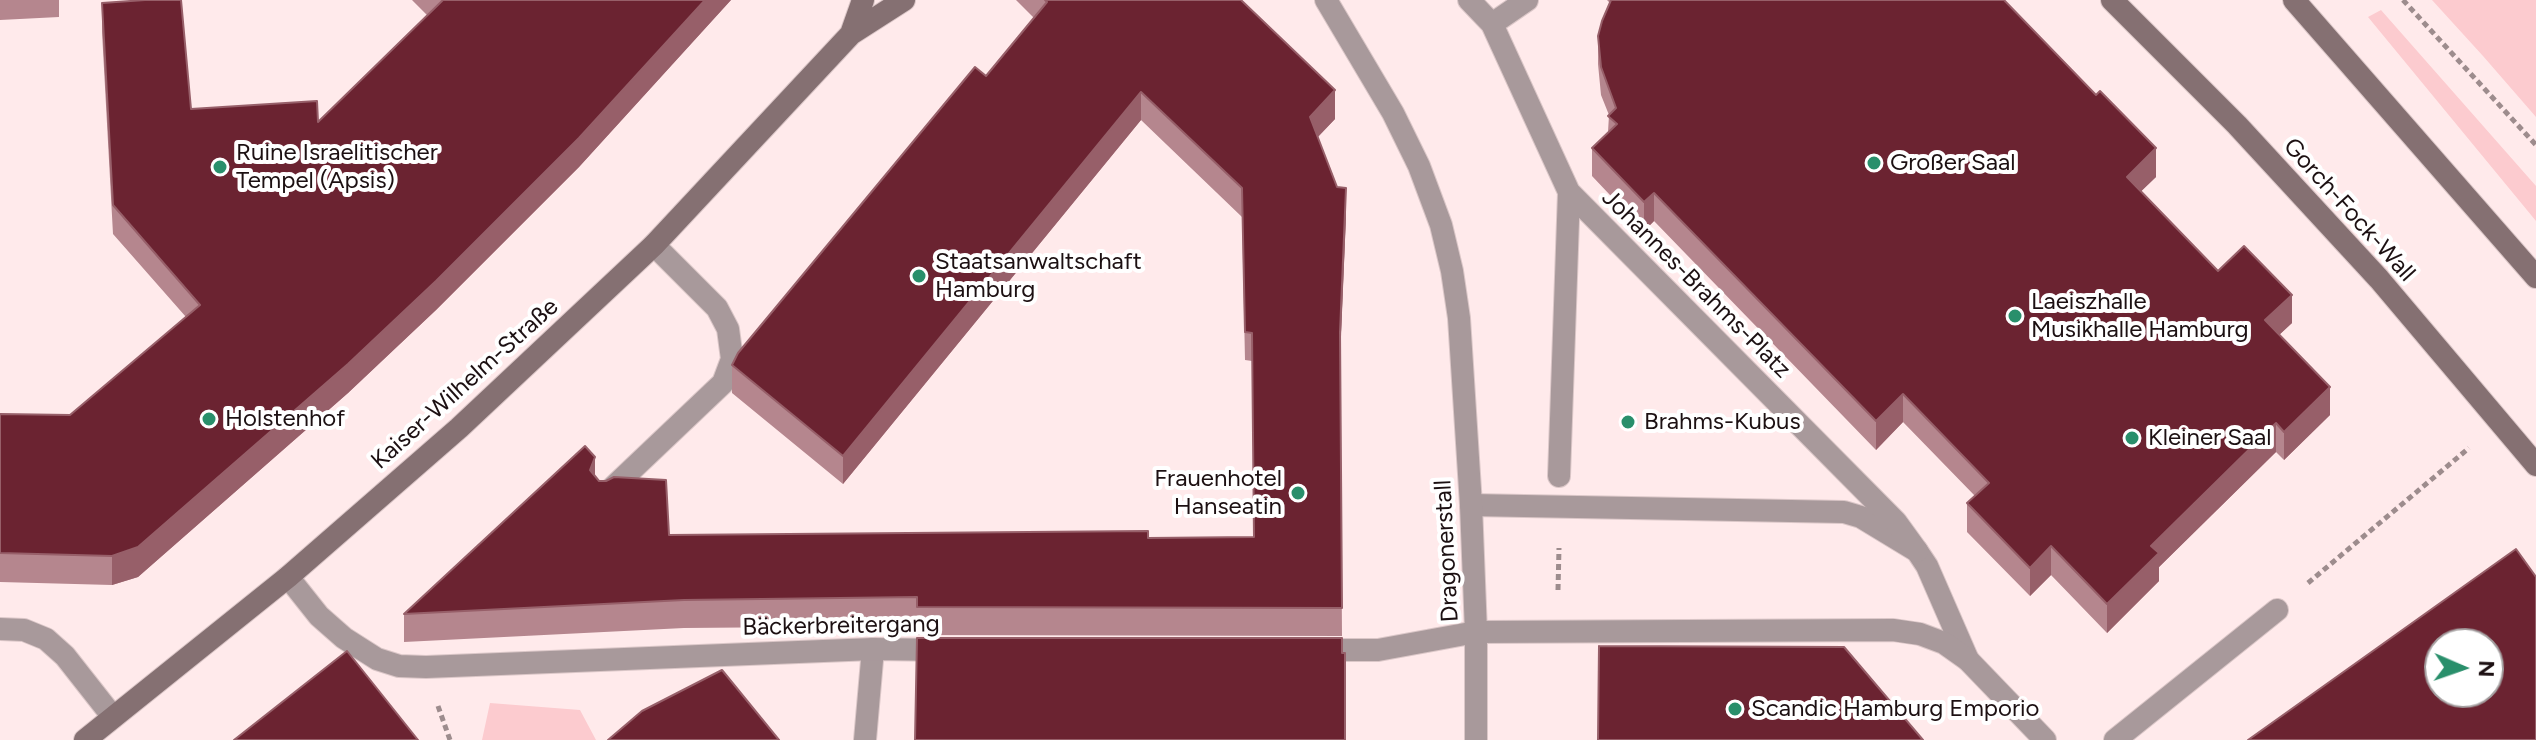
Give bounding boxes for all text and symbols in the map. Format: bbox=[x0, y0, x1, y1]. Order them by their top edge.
street label: Gorch-Fock-Wall bbox=[2277, 132, 2421, 288]
place label: Ruine Israelitischer Tempel (Apsis) bbox=[236, 139, 438, 195]
place label: Großer Saal bbox=[1890, 149, 2015, 177]
marker: Großer Saal bbox=[1865, 154, 1883, 172]
marker: Ruine Israelitischer Tempel (Apsis) bbox=[211, 158, 229, 176]
street label: Johannes-Brahms-Platz bbox=[1596, 184, 1796, 384]
place label: Staatsanwaltschaft Hamburg bbox=[935, 248, 1142, 304]
marker: Staatsanwaltschaft Hamburg bbox=[910, 267, 928, 285]
place label: Laeiszhalle Musikhalle Hamburg bbox=[2031, 288, 2249, 344]
street label: Kaiser-Wilhelm-Straße bbox=[366, 292, 564, 476]
marker: Laeiszhalle Musikhalle Hamburg bbox=[2006, 307, 2024, 325]
place label: Holstenhof bbox=[225, 405, 345, 433]
place label: Brahms-Kubus bbox=[1644, 408, 1801, 436]
marker: Holstenhof bbox=[200, 410, 218, 428]
marker: Brahms-Kubus bbox=[1619, 413, 1637, 431]
place label: Kleiner Saal bbox=[2148, 424, 2272, 452]
marker: Kleiner Saal bbox=[2123, 429, 2141, 447]
place label: Frauenhotel Hanseatin bbox=[1154, 465, 1282, 521]
street label: Dragonerstall bbox=[1429, 479, 1465, 623]
marker: Frauenhotel Hanseatin bbox=[1289, 484, 1307, 502]
street label: Bäckerbreitergang bbox=[742, 610, 940, 642]
north arrow bbox=[2424, 628, 2504, 708]
text: N bbox=[2473, 660, 2500, 678]
place label: Scandic Hamburg Emporio bbox=[1751, 695, 2040, 723]
marker: Scandic Hamburg Emporio bbox=[1726, 700, 1744, 718]

